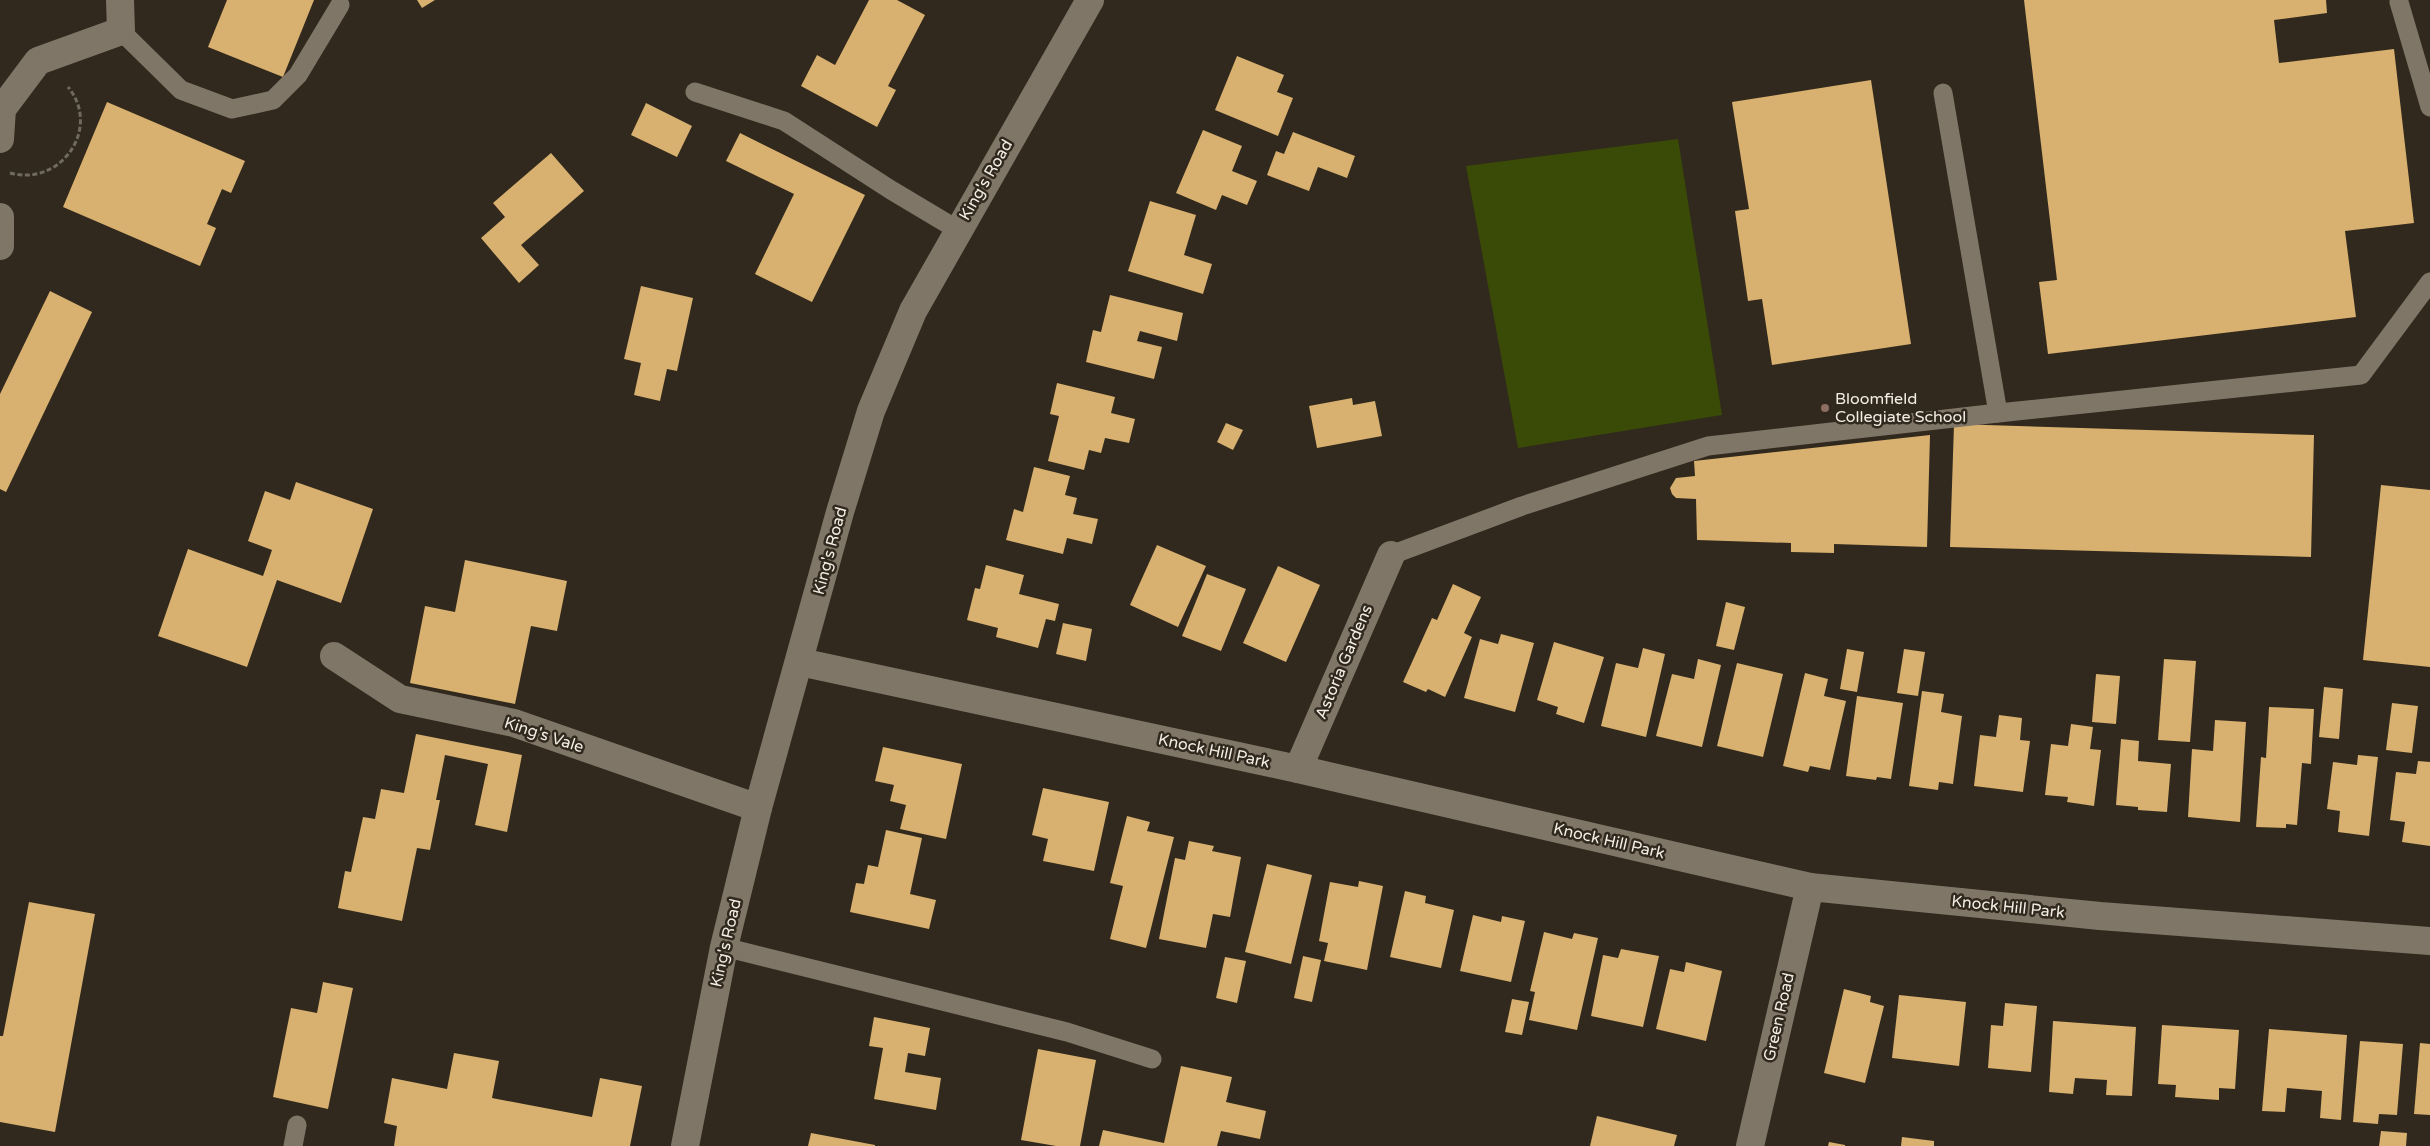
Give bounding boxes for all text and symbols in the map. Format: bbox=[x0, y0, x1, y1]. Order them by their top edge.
street label: King's Road bbox=[955, 136, 1017, 224]
place label: Bloomfield Collegiate School bbox=[1835, 389, 1966, 427]
marker: Bloomfield Collegiate School bbox=[1819, 402, 1831, 414]
street label: King's Road bbox=[809, 505, 851, 597]
street label: Astoria Gardens bbox=[1311, 602, 1377, 722]
street label: King's Vale bbox=[502, 713, 586, 757]
street label: Knock Hill Park bbox=[1156, 729, 1272, 773]
street label: Knock Hill Park bbox=[1551, 818, 1667, 864]
street label: Knock Hill Park bbox=[1950, 891, 2066, 923]
street label: King's Road bbox=[706, 897, 746, 989]
street label: Green Road bbox=[1759, 971, 1799, 1063]

